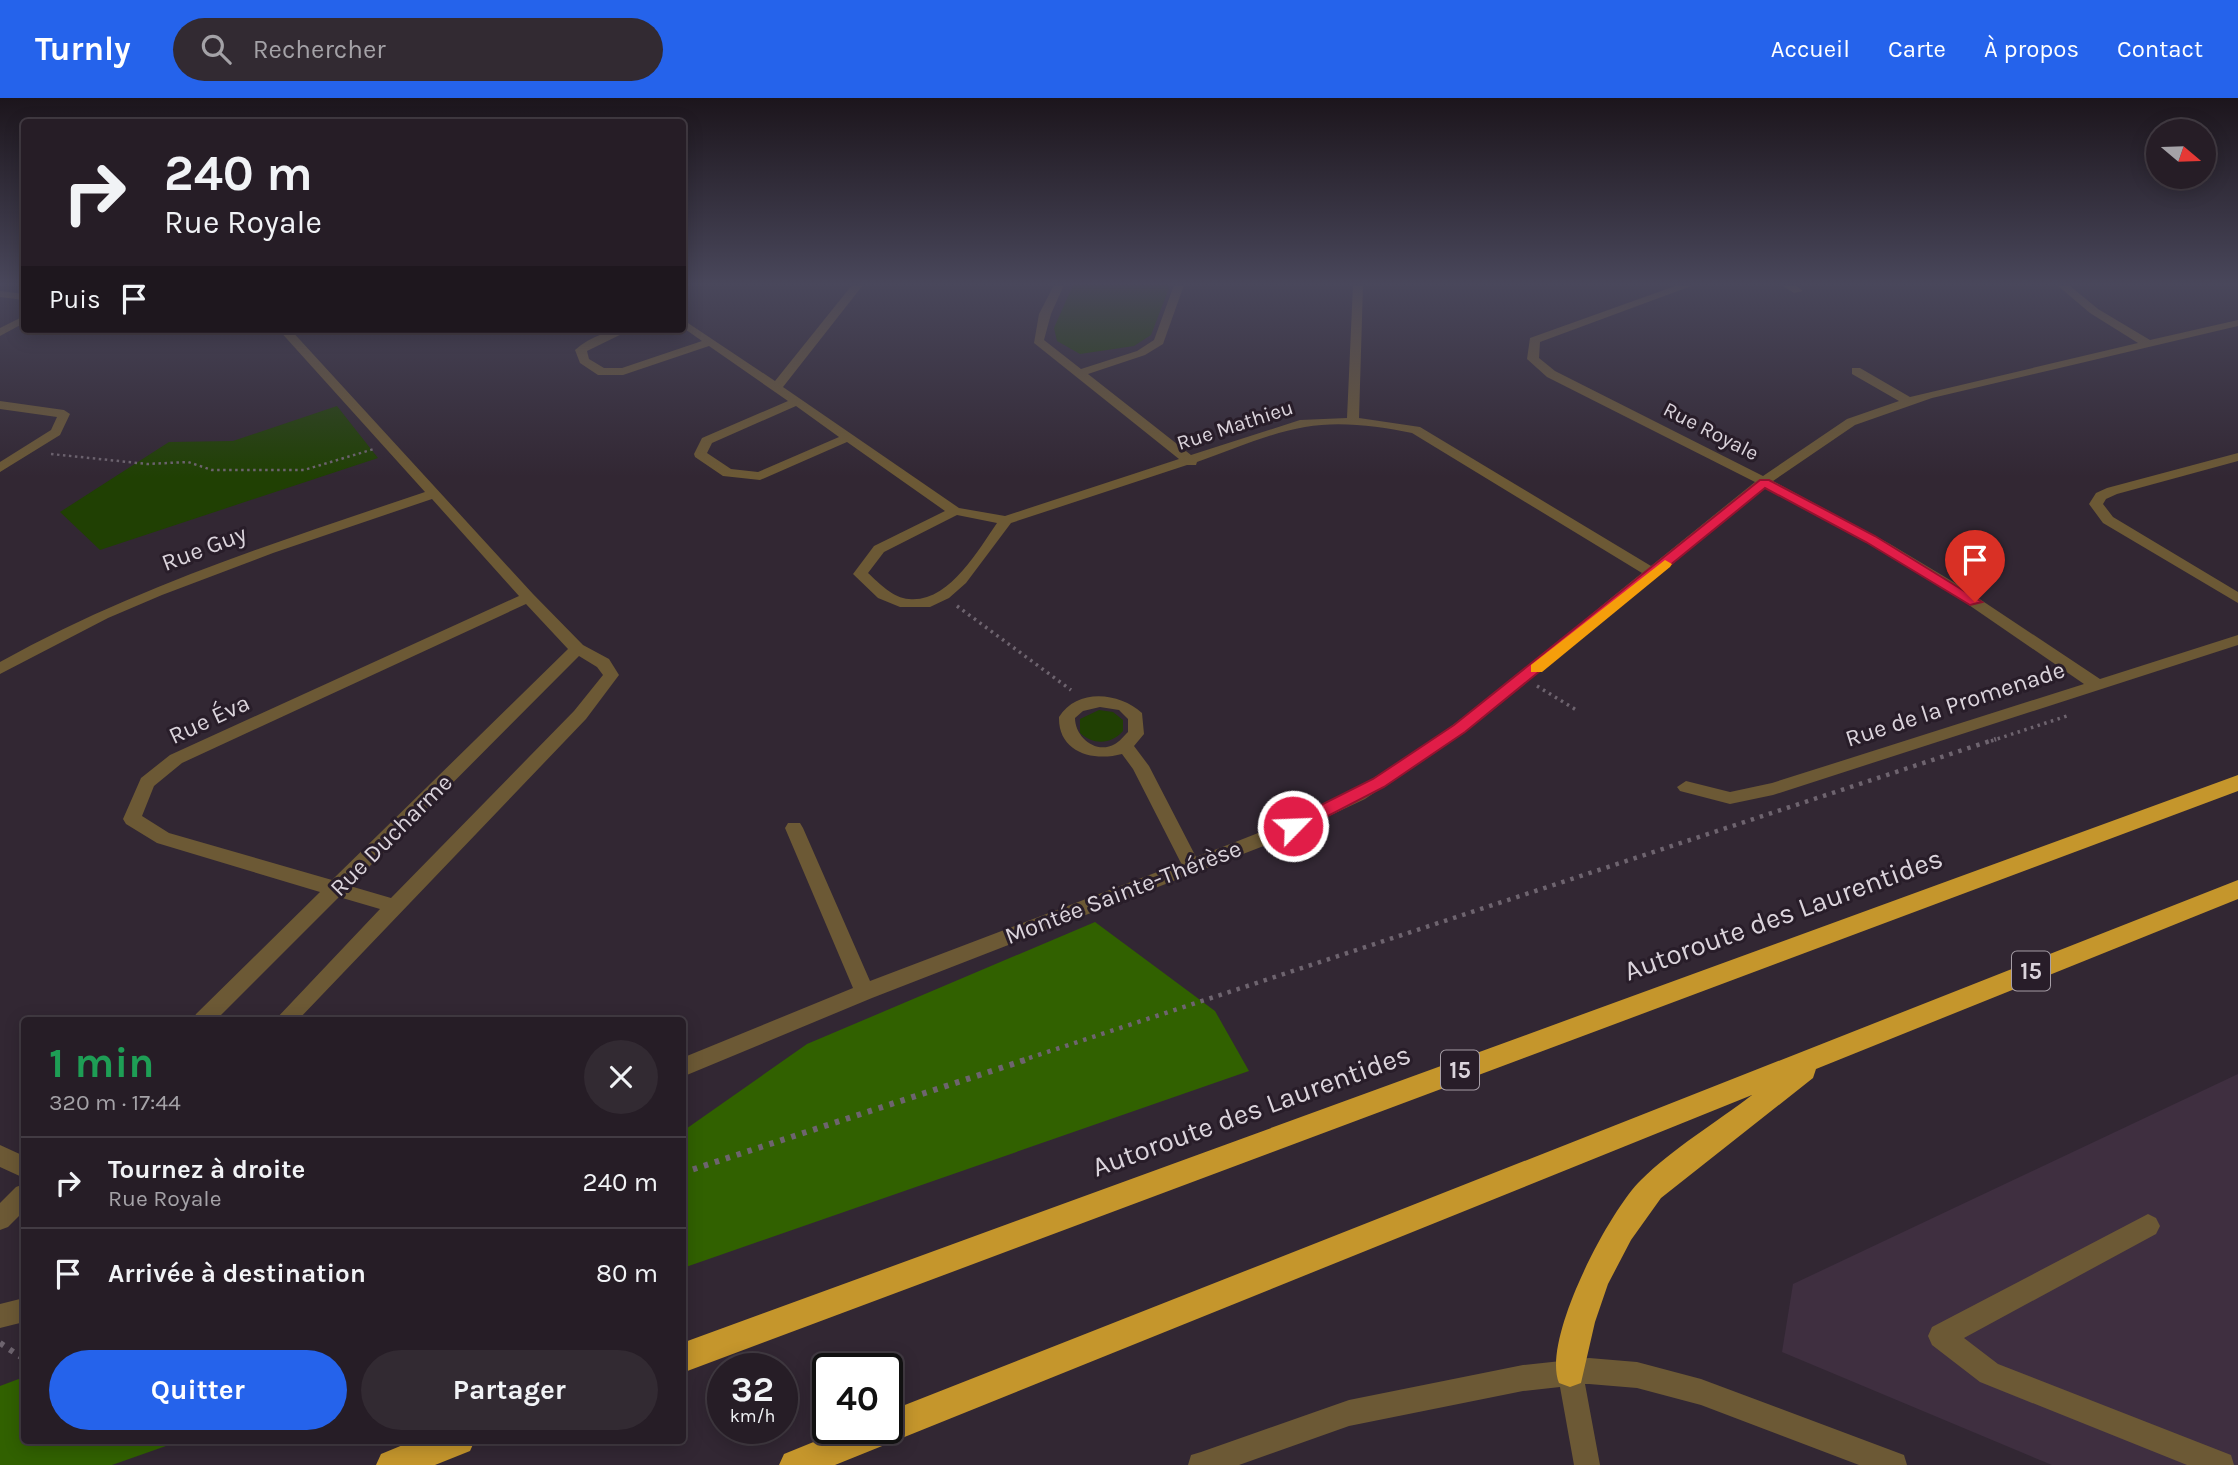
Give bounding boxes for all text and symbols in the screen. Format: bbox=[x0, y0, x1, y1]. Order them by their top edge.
search box bbox=[173, 18, 663, 81]
text: Turnly bbox=[35, 30, 131, 68]
icon: search bbox=[197, 30, 235, 68]
text: Rechercher bbox=[253, 34, 386, 65]
text: Accueil bbox=[1771, 35, 1850, 63]
text: Carte bbox=[1888, 35, 1946, 63]
text: À propos bbox=[1984, 35, 2079, 63]
text: Contact bbox=[2117, 35, 2203, 63]
north arrow bbox=[2146, 119, 2216, 189]
map controls bbox=[2146, 119, 2216, 189]
text: 240 m bbox=[164, 145, 313, 202]
icon: right bbox=[49, 147, 140, 238]
text: Rue Royale bbox=[164, 204, 322, 241]
icon: arrive bbox=[115, 280, 153, 318]
text: Puis bbox=[49, 284, 101, 315]
street label: Rue Mathieu bbox=[1174, 395, 1296, 455]
street label: Rue Royale bbox=[1659, 397, 1763, 465]
street label: Rue Guy bbox=[158, 519, 250, 577]
pin bbox=[1945, 530, 2005, 602]
icon: arrive bbox=[1956, 541, 1994, 579]
street label: Rue de la Promenade bbox=[1842, 655, 2068, 753]
street label: Rue Éva bbox=[164, 687, 254, 750]
street label: Rue Ducharme bbox=[324, 768, 458, 902]
position arrow bbox=[1256, 789, 1330, 863]
street label: Montée Sainte-Thérèse bbox=[1001, 834, 1245, 950]
street label: Autoroute des Laurentides bbox=[1619, 841, 1947, 988]
road number: 15 bbox=[2012, 951, 2050, 990]
street label: Autoroute des Laurentides bbox=[1087, 1037, 1415, 1184]
text: 1 min bbox=[49, 1038, 154, 1088]
button: close bbox=[584, 1040, 658, 1114]
road number: 15 bbox=[1441, 1051, 1479, 1090]
text: 320 m · 17:44 bbox=[49, 1089, 181, 1116]
text: Tournez à droite bbox=[108, 1154, 305, 1185]
icon: right bbox=[49, 1164, 87, 1202]
text: 240 m bbox=[582, 1167, 658, 1198]
text: Rue Royale bbox=[108, 1185, 222, 1212]
icon: arrive bbox=[49, 1255, 87, 1293]
text: Arrivée à destination bbox=[108, 1258, 366, 1289]
text: 80 m bbox=[596, 1258, 658, 1289]
button: Quitter bbox=[49, 1350, 347, 1430]
button: Partager bbox=[361, 1350, 658, 1430]
speed limit sign: 40 bbox=[812, 1353, 903, 1444]
text: 32 bbox=[731, 1369, 774, 1410]
text: km/h bbox=[730, 1405, 775, 1427]

